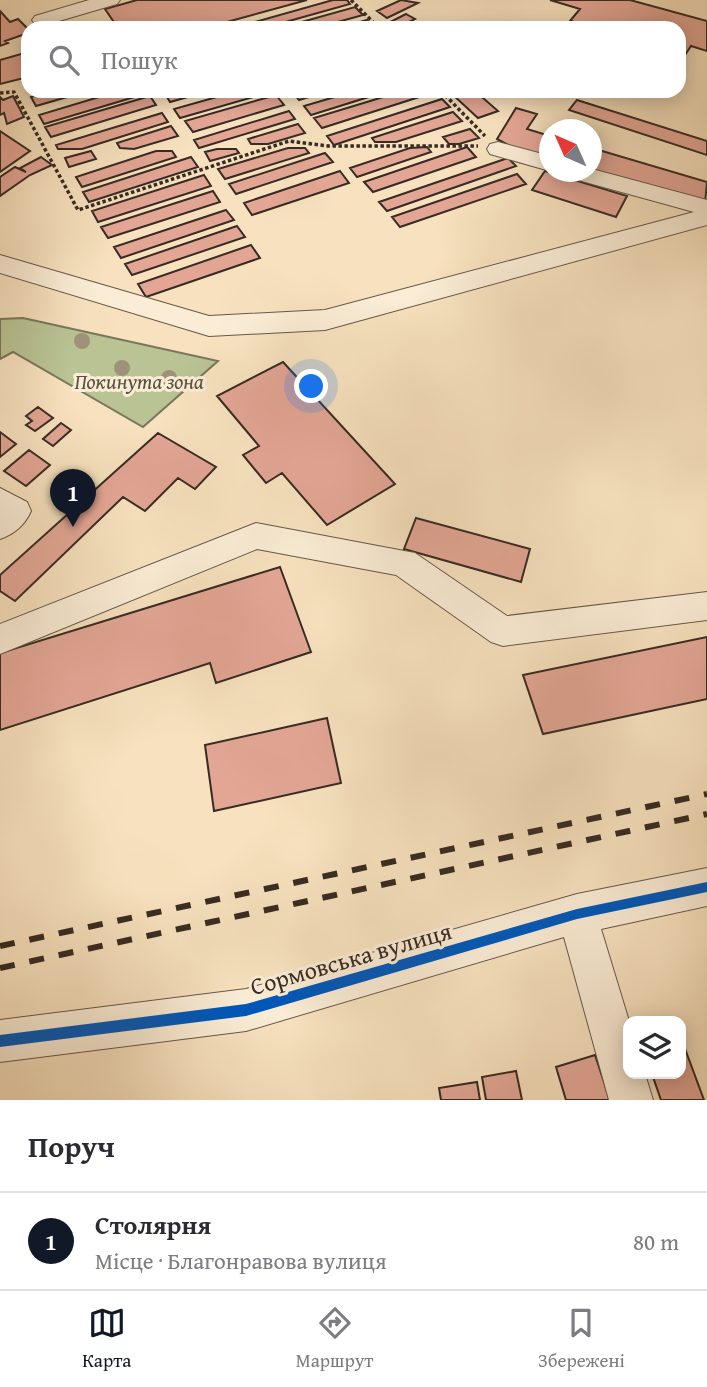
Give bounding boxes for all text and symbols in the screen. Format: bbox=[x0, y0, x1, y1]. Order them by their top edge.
search box bbox=[21, 21, 686, 98]
text: Пошук bbox=[101, 40, 178, 79]
icon: search bbox=[45, 41, 83, 79]
north arrow bbox=[539, 119, 602, 182]
park label: Покинута зона bbox=[74, 366, 204, 397]
your location bbox=[294, 369, 328, 403]
pin: 1 bbox=[50, 469, 96, 527]
street label: Сормовська вулиця bbox=[246, 913, 456, 1004]
map controls bbox=[623, 1016, 686, 1079]
button: layers bbox=[623, 1016, 686, 1079]
text: Поруч bbox=[28, 1124, 115, 1168]
text: Столярня bbox=[95, 1205, 211, 1244]
text: 1 bbox=[45, 1225, 57, 1258]
text: 80 m bbox=[633, 1225, 679, 1258]
text: Місце · Благонравова вулиця bbox=[95, 1244, 387, 1277]
tab: Карта bbox=[82, 1304, 131, 1374]
tab: Маршрут bbox=[296, 1304, 374, 1374]
tab: Збережені bbox=[538, 1304, 625, 1374]

